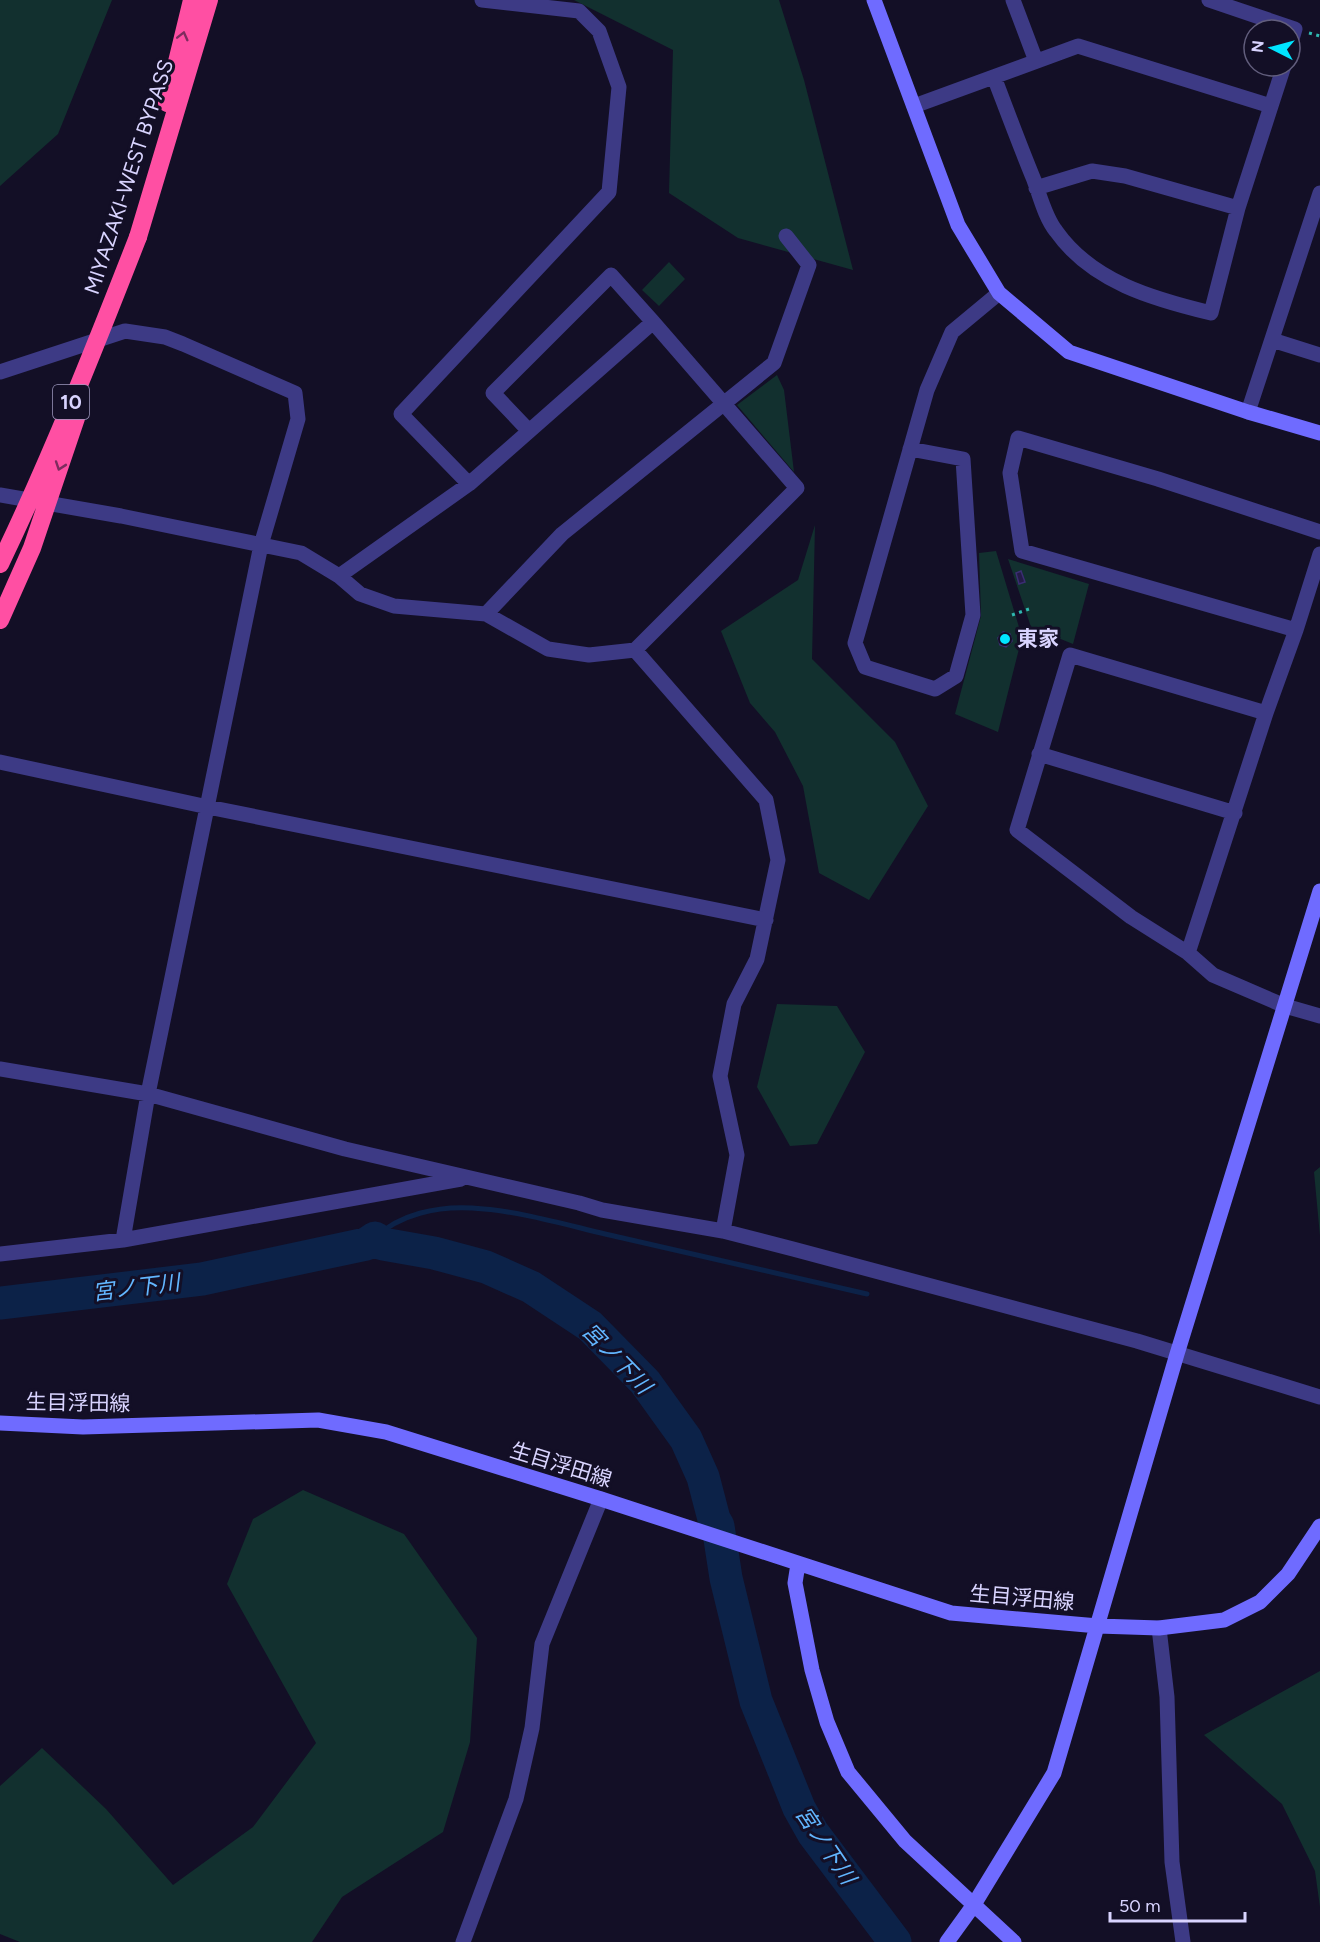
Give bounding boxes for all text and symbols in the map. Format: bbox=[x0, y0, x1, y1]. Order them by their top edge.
north arrow bbox=[1242, 18, 1302, 78]
one-way arrow bbox=[176, 32, 189, 42]
text: N bbox=[1247, 39, 1268, 54]
street label: MIYAZAKI-WEST BYPASS bbox=[79, 56, 178, 297]
road number: 10 bbox=[53, 385, 89, 419]
one-way arrow bbox=[54, 460, 67, 471]
place label: 東家 bbox=[1017, 626, 1059, 651]
marker: 東家 bbox=[998, 632, 1012, 646]
water label: 宮ノ下川 bbox=[91, 1268, 183, 1306]
water label: 宮ノ下川 bbox=[576, 1317, 658, 1401]
street label: 生目浮田線 bbox=[25, 1389, 131, 1416]
street label: 生目浮田線 bbox=[507, 1437, 615, 1492]
street label: 生目浮田線 bbox=[969, 1580, 1075, 1615]
water label: 宮ノ下川 bbox=[790, 1801, 862, 1891]
scale bar bbox=[1110, 1885, 1245, 1923]
text: 50 m bbox=[1119, 1895, 1161, 1917]

